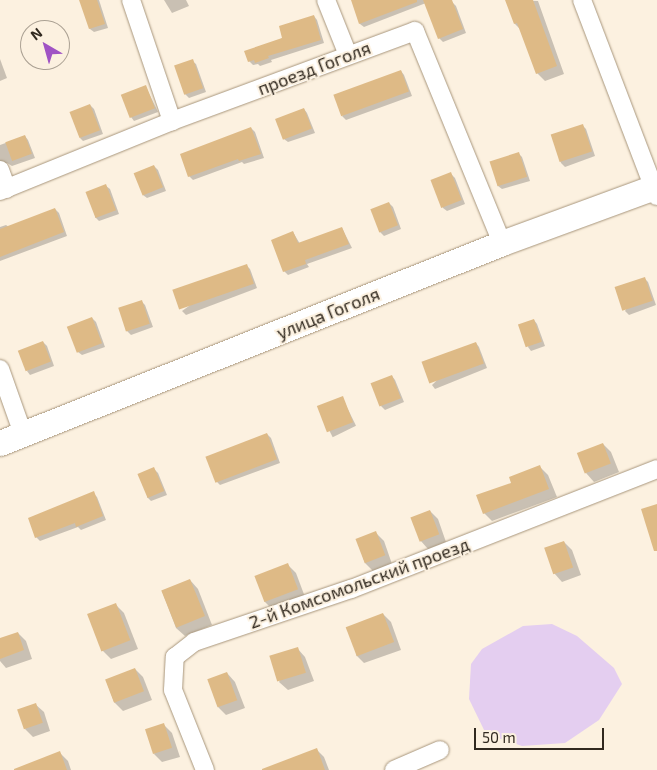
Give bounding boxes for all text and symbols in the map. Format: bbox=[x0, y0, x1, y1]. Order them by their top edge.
north arrow bbox=[20, 20, 70, 70]
text: N bbox=[27, 24, 45, 43]
street label: проезд Гоголя bbox=[254, 37, 374, 99]
street label: улица Гоголя bbox=[273, 283, 383, 343]
street label: 2-й Комсомольский проезд bbox=[246, 533, 472, 633]
scale bar bbox=[477, 718, 607, 750]
text: 50 m bbox=[482, 728, 516, 746]

